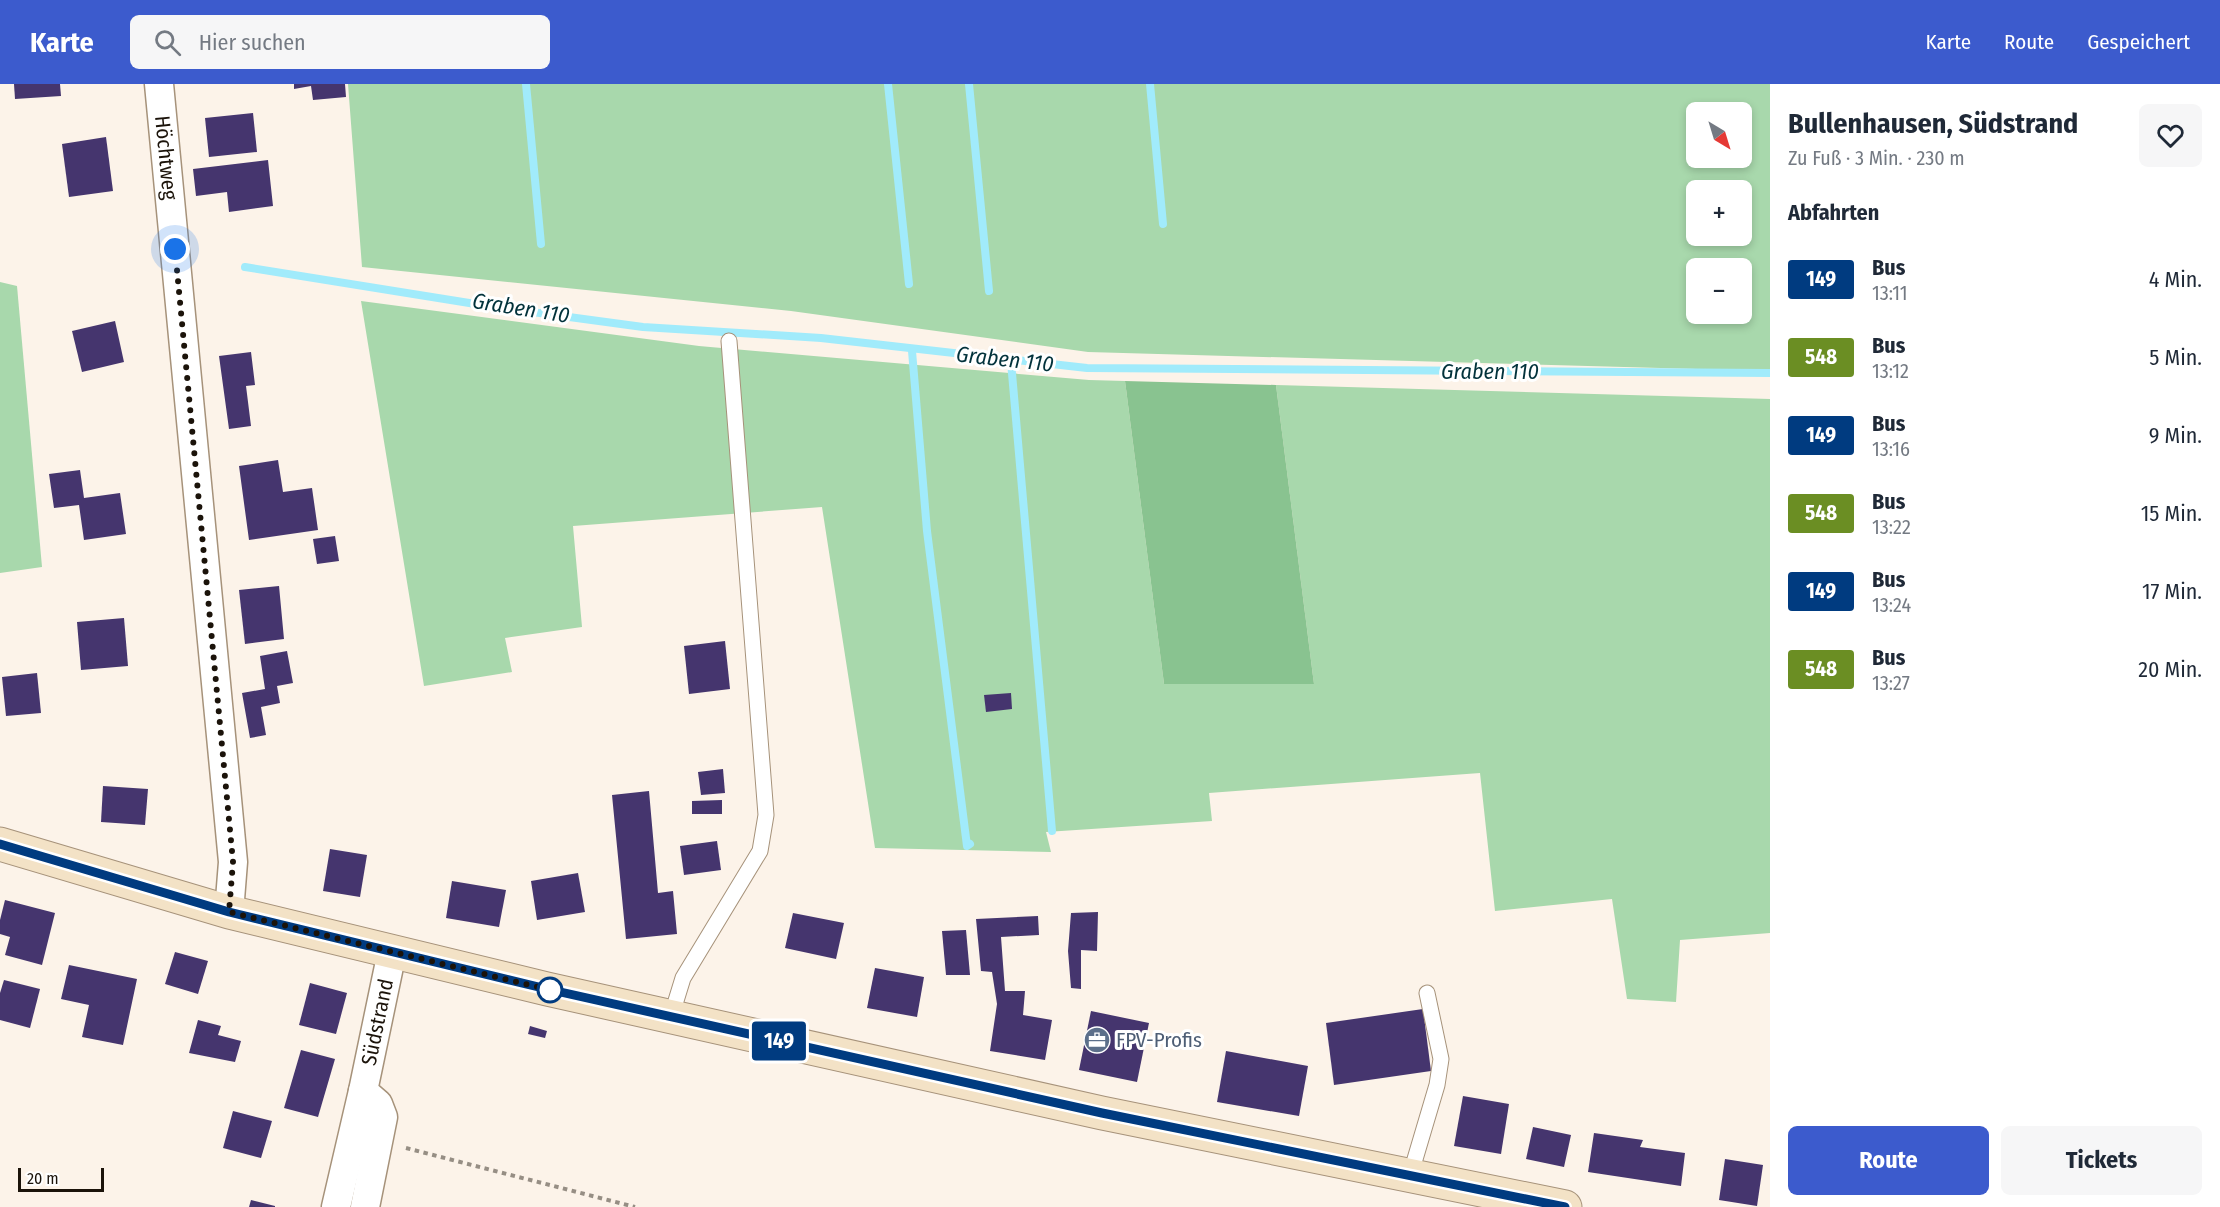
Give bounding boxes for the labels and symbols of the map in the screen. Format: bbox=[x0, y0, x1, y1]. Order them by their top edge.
north arrow bbox=[1686, 102, 1752, 168]
street label: Höchtweg bbox=[149, 114, 183, 201]
your location bbox=[160, 234, 190, 264]
water label: Graben 110 bbox=[471, 287, 571, 329]
water label: Graben 110 bbox=[955, 340, 1055, 378]
water label: Graben 110 bbox=[1441, 358, 1539, 385]
street label: Südstrand bbox=[356, 976, 399, 1068]
unlabelled marker bbox=[537, 977, 563, 1003]
line badge: 149 bbox=[744, 1022, 814, 1060]
office icon: FPV-Profis bbox=[1082, 1025, 1112, 1055]
place label: FPV-Profis bbox=[1116, 1027, 1202, 1053]
scale bar bbox=[18, 1165, 104, 1192]

